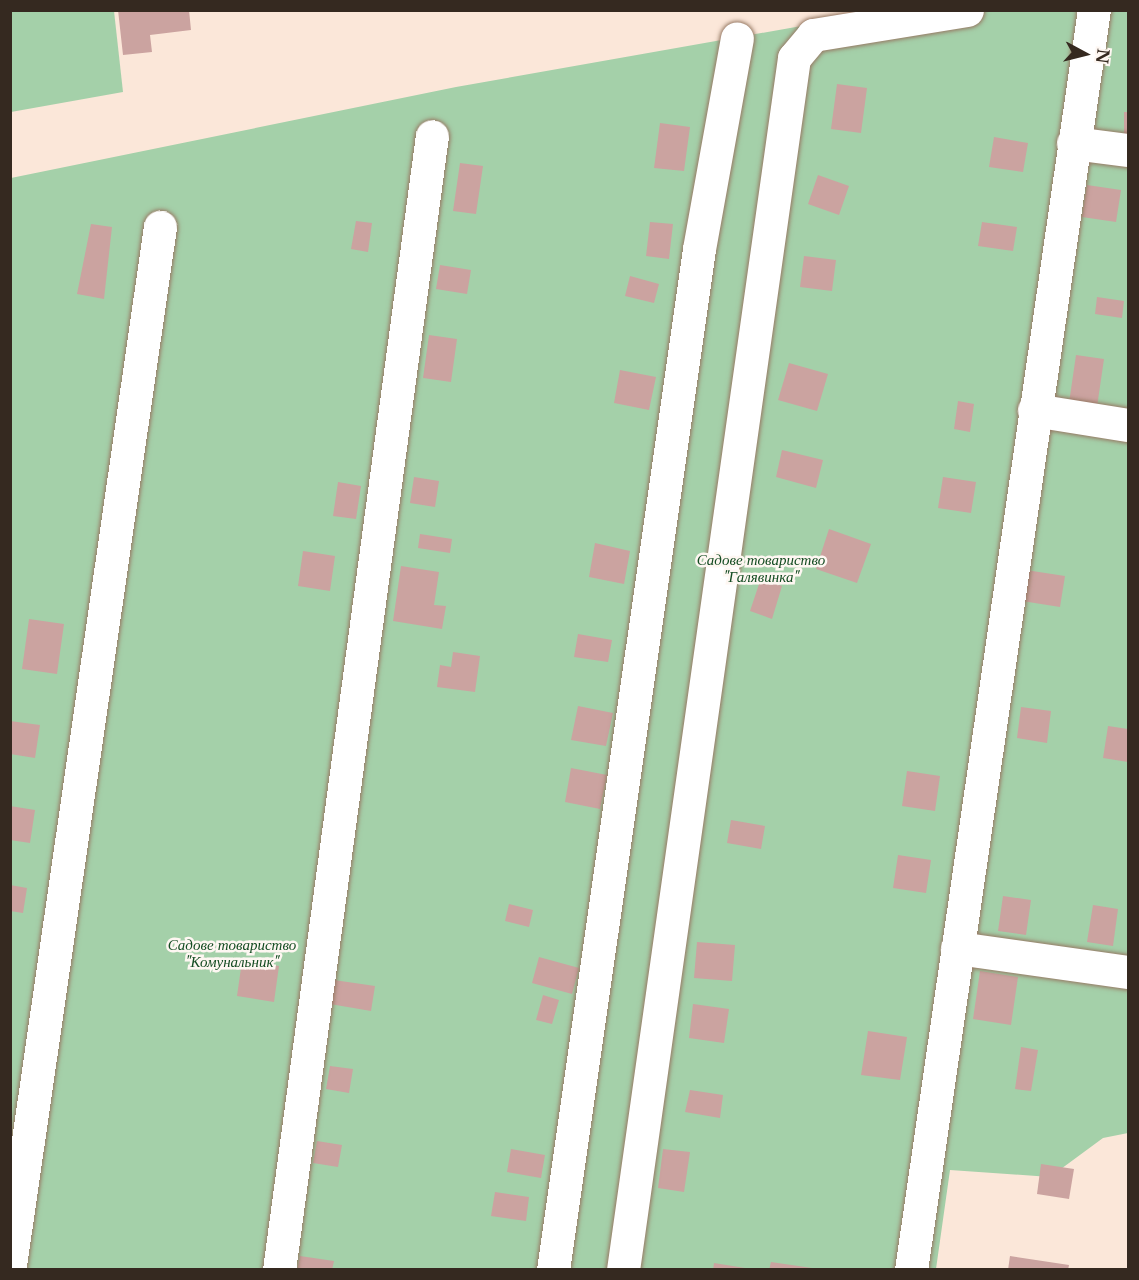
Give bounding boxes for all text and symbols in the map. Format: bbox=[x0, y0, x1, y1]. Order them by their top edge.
north arrow bbox=[1055, 24, 1115, 84]
text: N bbox=[1092, 47, 1114, 65]
park label: Садове товариство "Галявинка" bbox=[697, 550, 825, 585]
park label: Садове товариство "Комунальник" bbox=[168, 935, 296, 970]

